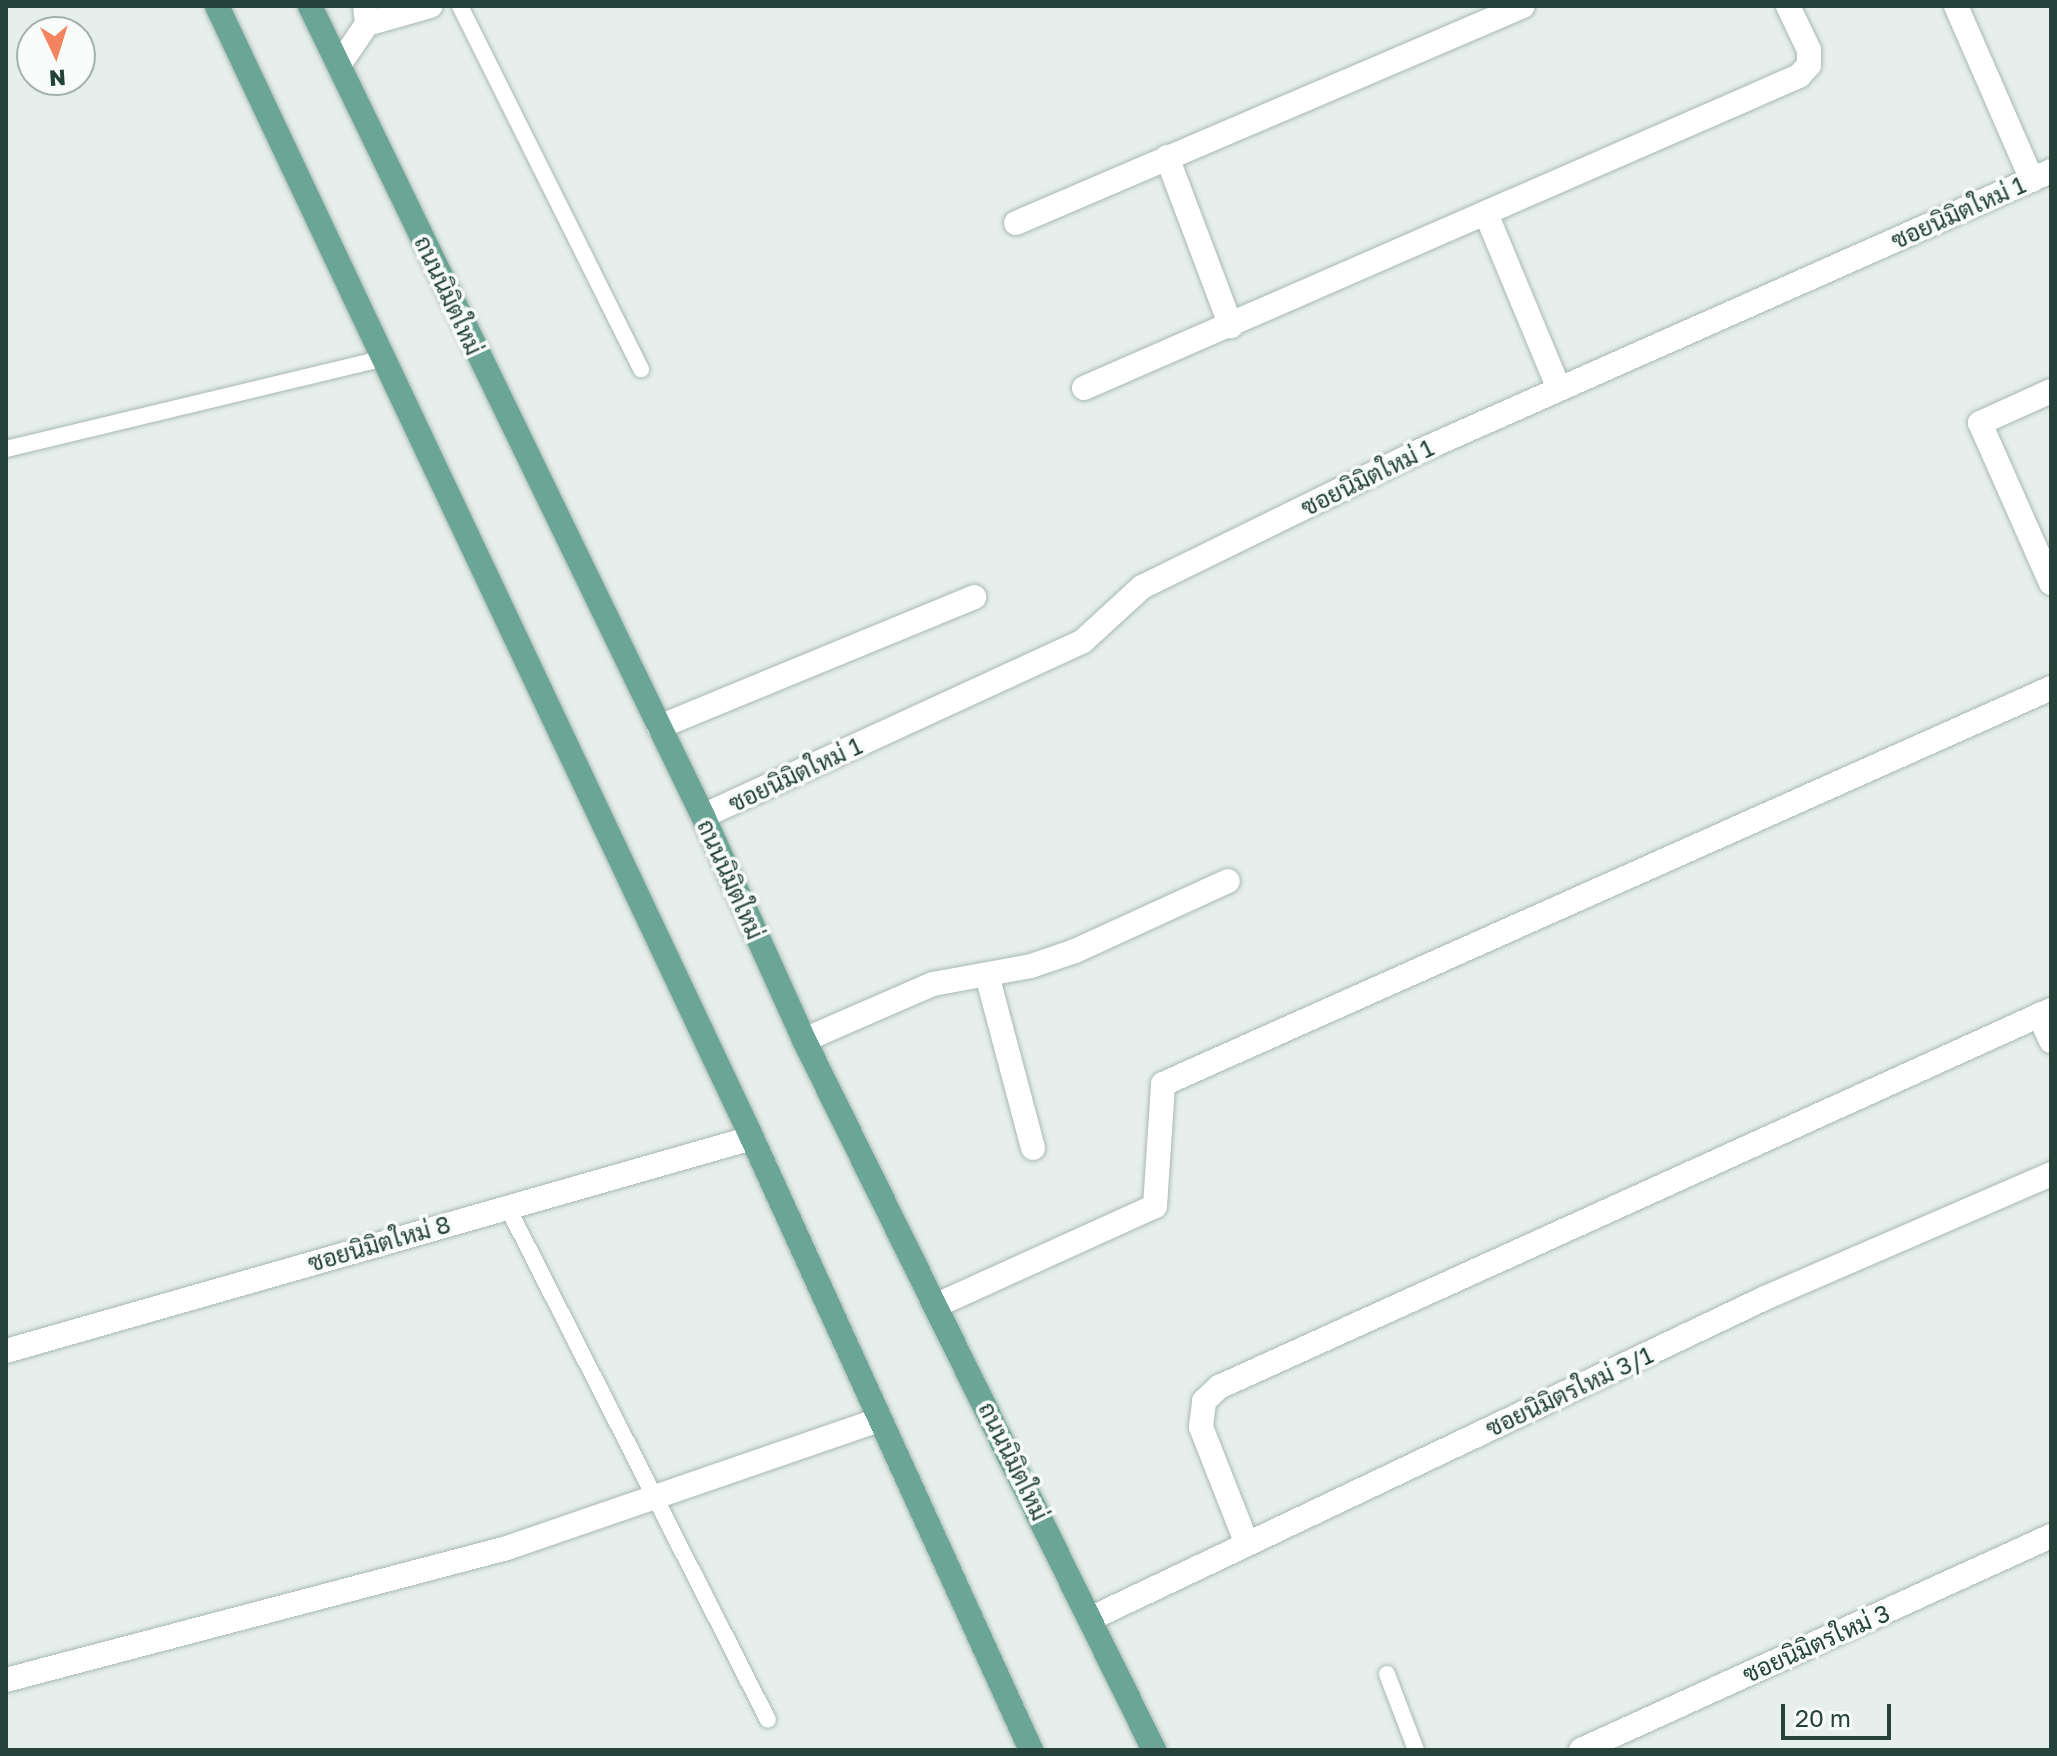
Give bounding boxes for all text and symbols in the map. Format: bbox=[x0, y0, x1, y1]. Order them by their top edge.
north arrow bbox=[16, 16, 96, 96]
text: N bbox=[48, 64, 67, 92]
street label: ซอยนิมิตใหม่ 1 bbox=[1886, 170, 2030, 254]
street label: ถนนนิมิตใหม่ bbox=[409, 231, 489, 359]
street label: ซอยนิมิตใหม่ 1 bbox=[1296, 433, 1438, 521]
street label: ซอยนิมิตใหม่ 1 bbox=[724, 731, 866, 817]
street label: ถนนนิมิตใหม่ bbox=[692, 815, 770, 943]
street label: ซอยนิมิตใหม่ 8 bbox=[304, 1209, 454, 1277]
street label: ซอยนิมิตรใหม่ 3/1 bbox=[1481, 1340, 1657, 1442]
street label: ถนนนิมิตใหม่ bbox=[973, 1397, 1055, 1525]
street label: ซอยนิมิตรใหม่ 3 bbox=[1738, 1598, 1894, 1688]
scale bar bbox=[1785, 1688, 1895, 1738]
text: 20 m bbox=[1795, 1703, 1851, 1732]

